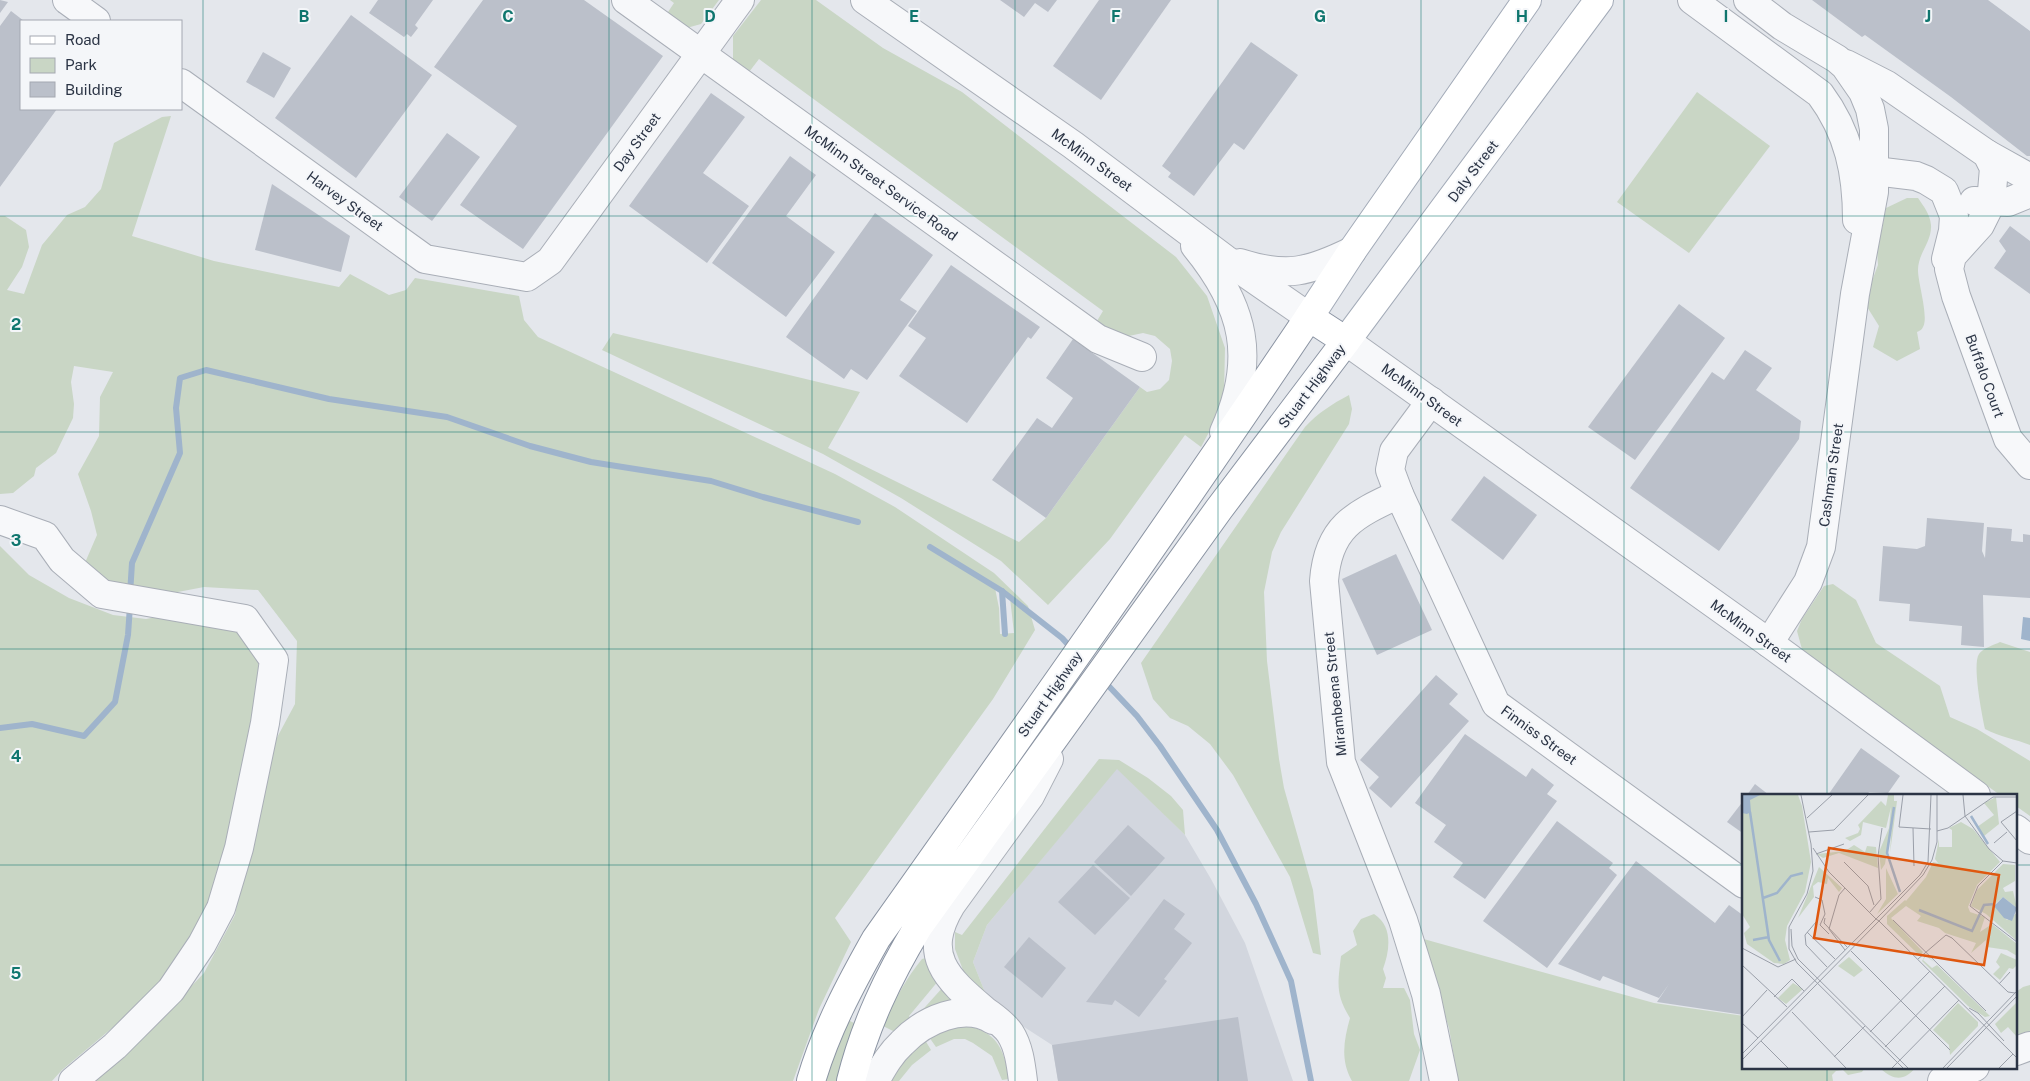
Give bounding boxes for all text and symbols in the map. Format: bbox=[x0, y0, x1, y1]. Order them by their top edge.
text: B bbox=[299, 7, 310, 26]
text: C bbox=[502, 7, 514, 26]
text: D bbox=[704, 7, 716, 26]
text: E bbox=[909, 7, 919, 26]
text: F bbox=[1111, 7, 1121, 26]
text: G bbox=[1314, 7, 1326, 26]
text: H bbox=[1516, 7, 1528, 26]
text: I bbox=[1724, 7, 1728, 26]
text: J bbox=[1925, 7, 1931, 26]
legend bbox=[20, 20, 182, 110]
text: Road bbox=[65, 31, 101, 48]
text: Park bbox=[65, 56, 97, 73]
text: Building bbox=[65, 81, 123, 98]
street label: Day Street bbox=[610, 109, 664, 175]
street label: McMinn Street Service Road bbox=[801, 122, 961, 244]
street label: McMinn Street bbox=[1048, 125, 1136, 195]
street label: Daly Street bbox=[1445, 137, 1501, 205]
street label: Harvey Street bbox=[304, 168, 386, 234]
text: 2 bbox=[11, 315, 21, 334]
street label: Buffalo Court bbox=[1962, 332, 2008, 420]
street label: Stuart Highway bbox=[1275, 340, 1349, 431]
street label: McMinn Street bbox=[1378, 360, 1466, 430]
street label: Cashman Street bbox=[1816, 422, 1846, 528]
text: 3 bbox=[11, 531, 21, 550]
street label: McMinn Street bbox=[1707, 596, 1795, 666]
street label: Mirambeena Street bbox=[1320, 631, 1350, 757]
street label: Stuart Highway bbox=[1014, 648, 1086, 740]
street label: Finniss Street bbox=[1498, 702, 1580, 768]
text: 4 bbox=[11, 747, 22, 766]
inset map bbox=[1742, 794, 2018, 1068]
text: 5 bbox=[11, 964, 22, 983]

